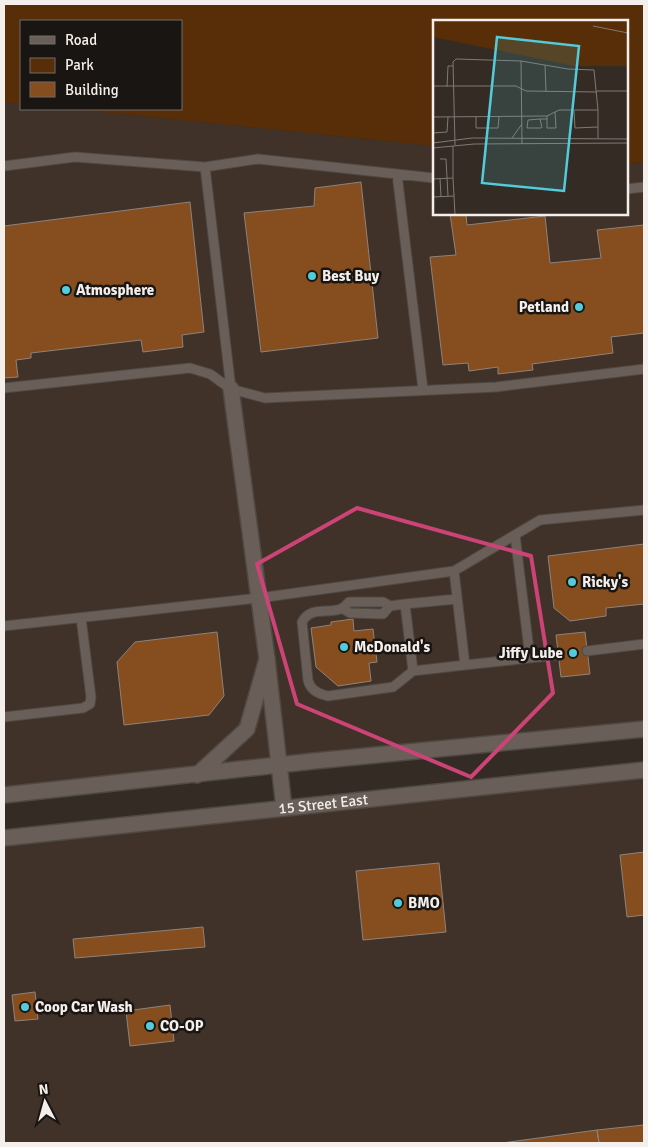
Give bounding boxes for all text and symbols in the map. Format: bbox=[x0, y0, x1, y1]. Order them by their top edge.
legend bbox=[20, 20, 182, 110]
inset map bbox=[433, 20, 628, 215]
text: Road bbox=[65, 31, 97, 49]
text: Park bbox=[65, 56, 94, 74]
text: Building bbox=[65, 81, 119, 99]
place label: Best Buy bbox=[322, 267, 380, 285]
marker: Best Buy bbox=[306, 270, 318, 282]
place label: Atmosphere bbox=[76, 281, 154, 299]
marker: Atmosphere bbox=[60, 284, 72, 296]
place label: Petland bbox=[519, 298, 569, 316]
marker: Petland bbox=[573, 301, 585, 313]
place label: Ricky's bbox=[582, 573, 629, 591]
marker: Ricky's bbox=[566, 576, 578, 588]
place label: McDonald's bbox=[354, 638, 431, 656]
marker: McDonald's bbox=[338, 641, 350, 653]
place label: Jiffy Lube bbox=[499, 644, 563, 662]
marker: Jiffy Lube bbox=[567, 647, 579, 659]
street label: 15 Street East bbox=[278, 790, 369, 818]
place label: BMO bbox=[408, 894, 440, 912]
marker: BMO bbox=[392, 897, 404, 909]
place label: Coop Car Wash bbox=[35, 998, 133, 1016]
marker: Coop Car Wash bbox=[19, 1001, 31, 1013]
place label: CO-OP bbox=[160, 1017, 204, 1035]
marker: CO-OP bbox=[144, 1020, 156, 1032]
north arrow bbox=[20, 1077, 70, 1127]
text: N bbox=[38, 1081, 49, 1099]

